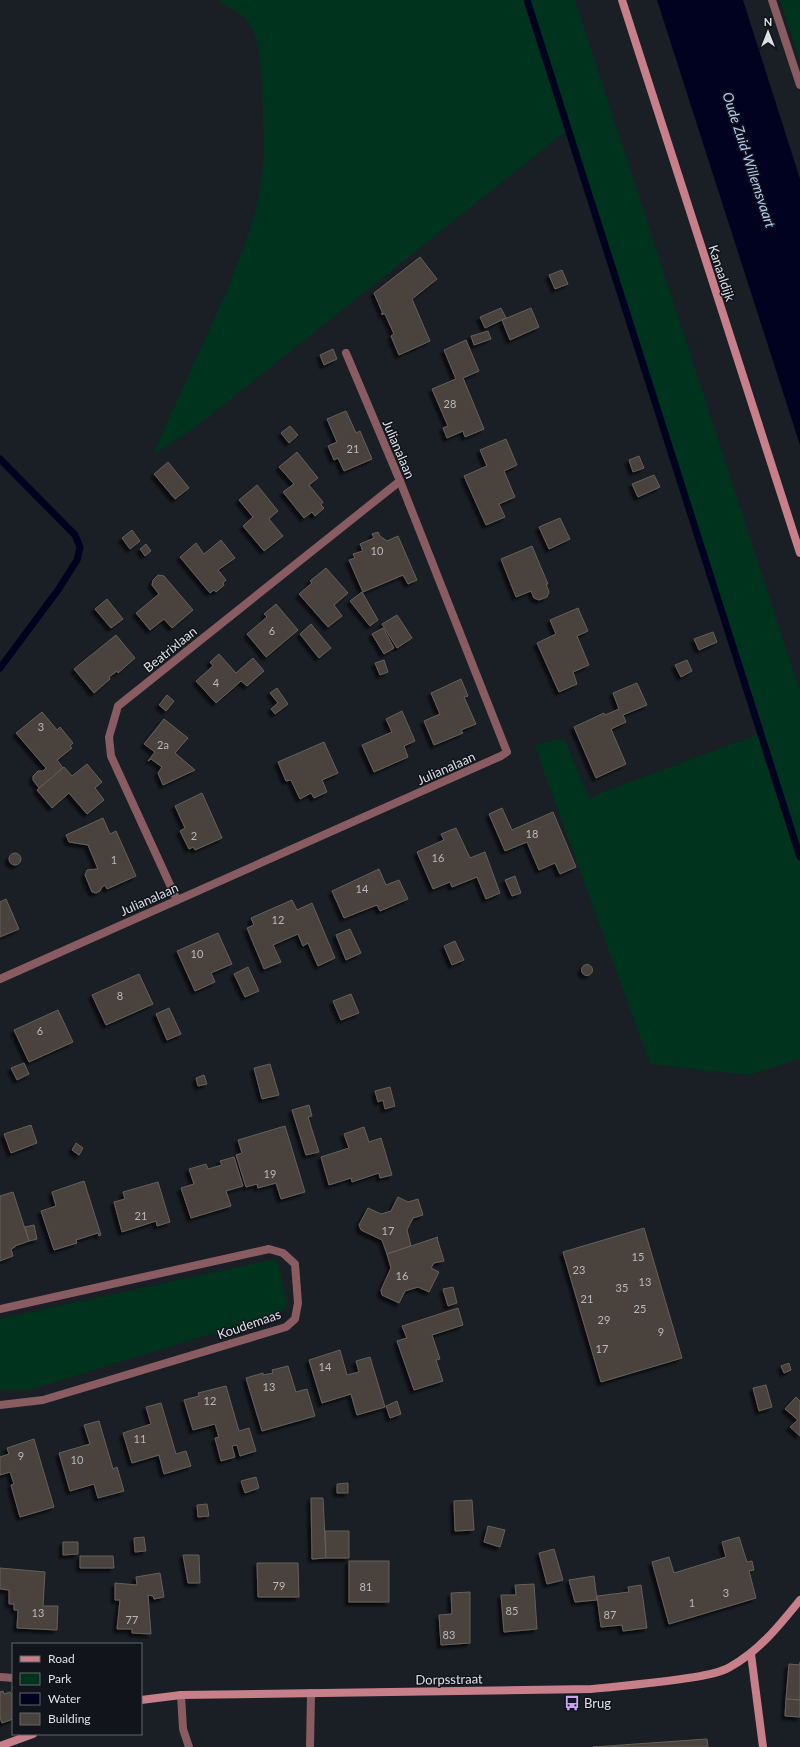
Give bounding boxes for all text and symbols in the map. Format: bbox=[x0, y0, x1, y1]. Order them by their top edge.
north arrow bbox=[748, 12, 788, 52]
text: N bbox=[764, 15, 772, 28]
water label: Oude Zuid-Willemsvaart bbox=[719, 90, 779, 230]
street label: Kanaaldijk bbox=[705, 243, 739, 304]
house number: 28 bbox=[444, 397, 456, 410]
street label: Julianalaan bbox=[379, 417, 419, 481]
house number: 21 bbox=[347, 442, 359, 455]
house number: 10 bbox=[371, 544, 384, 557]
street label: Beatrixlaan bbox=[140, 623, 200, 675]
house number: 6 bbox=[269, 624, 275, 637]
house number: 4 bbox=[213, 676, 220, 689]
house number: 3 bbox=[38, 720, 44, 733]
house number: 2a bbox=[157, 738, 169, 751]
street label: Julianalaan bbox=[414, 748, 478, 788]
house number: 18 bbox=[526, 827, 538, 840]
house number: 2 bbox=[191, 829, 197, 842]
house number: 16 bbox=[432, 851, 444, 864]
house number: 1 bbox=[111, 853, 117, 866]
street label: Julianalaan bbox=[117, 879, 181, 919]
house number: 14 bbox=[356, 882, 369, 895]
house number: 12 bbox=[272, 913, 284, 926]
house number: 10 bbox=[191, 947, 204, 960]
house number: 8 bbox=[117, 989, 123, 1002]
house number: 6 bbox=[37, 1024, 43, 1037]
house number: 19 bbox=[264, 1167, 276, 1180]
house number: 21 bbox=[135, 1209, 147, 1222]
house number: 17 bbox=[382, 1224, 394, 1237]
house number: 15 bbox=[632, 1250, 644, 1263]
house number: 23 bbox=[573, 1263, 585, 1276]
house number: 16 bbox=[396, 1269, 408, 1282]
house number: 13 bbox=[639, 1275, 651, 1288]
house number: 35 bbox=[616, 1281, 628, 1294]
house number: 21 bbox=[581, 1292, 593, 1305]
house number: 25 bbox=[634, 1302, 646, 1315]
street label: Koudemaas bbox=[215, 1306, 283, 1342]
house number: 29 bbox=[598, 1313, 610, 1326]
house number: 9 bbox=[658, 1325, 664, 1338]
house number: 17 bbox=[596, 1342, 608, 1355]
house number: 14 bbox=[319, 1360, 332, 1373]
house number: 13 bbox=[263, 1380, 275, 1393]
house number: 12 bbox=[204, 1394, 216, 1407]
house number: 11 bbox=[134, 1432, 146, 1445]
house number: 9 bbox=[18, 1449, 24, 1462]
house number: 10 bbox=[71, 1453, 84, 1466]
house number: 79 bbox=[273, 1579, 285, 1592]
house number: 81 bbox=[360, 1580, 372, 1593]
house number: 3 bbox=[723, 1586, 729, 1599]
house number: 1 bbox=[689, 1596, 695, 1609]
house number: 85 bbox=[506, 1604, 518, 1617]
house number: 13 bbox=[32, 1606, 44, 1619]
house number: 87 bbox=[604, 1608, 616, 1621]
house number: 77 bbox=[126, 1613, 138, 1626]
house number: 83 bbox=[443, 1628, 455, 1641]
legend bbox=[12, 1643, 142, 1735]
text: Road bbox=[48, 1651, 75, 1666]
street label: Dorpsstraat bbox=[415, 1670, 483, 1688]
text: Park bbox=[48, 1671, 72, 1686]
text: Water bbox=[48, 1691, 81, 1706]
bus stop icon: Brug bbox=[563, 1694, 581, 1712]
place label: Brug bbox=[584, 1695, 611, 1711]
text: Building bbox=[48, 1711, 91, 1726]

